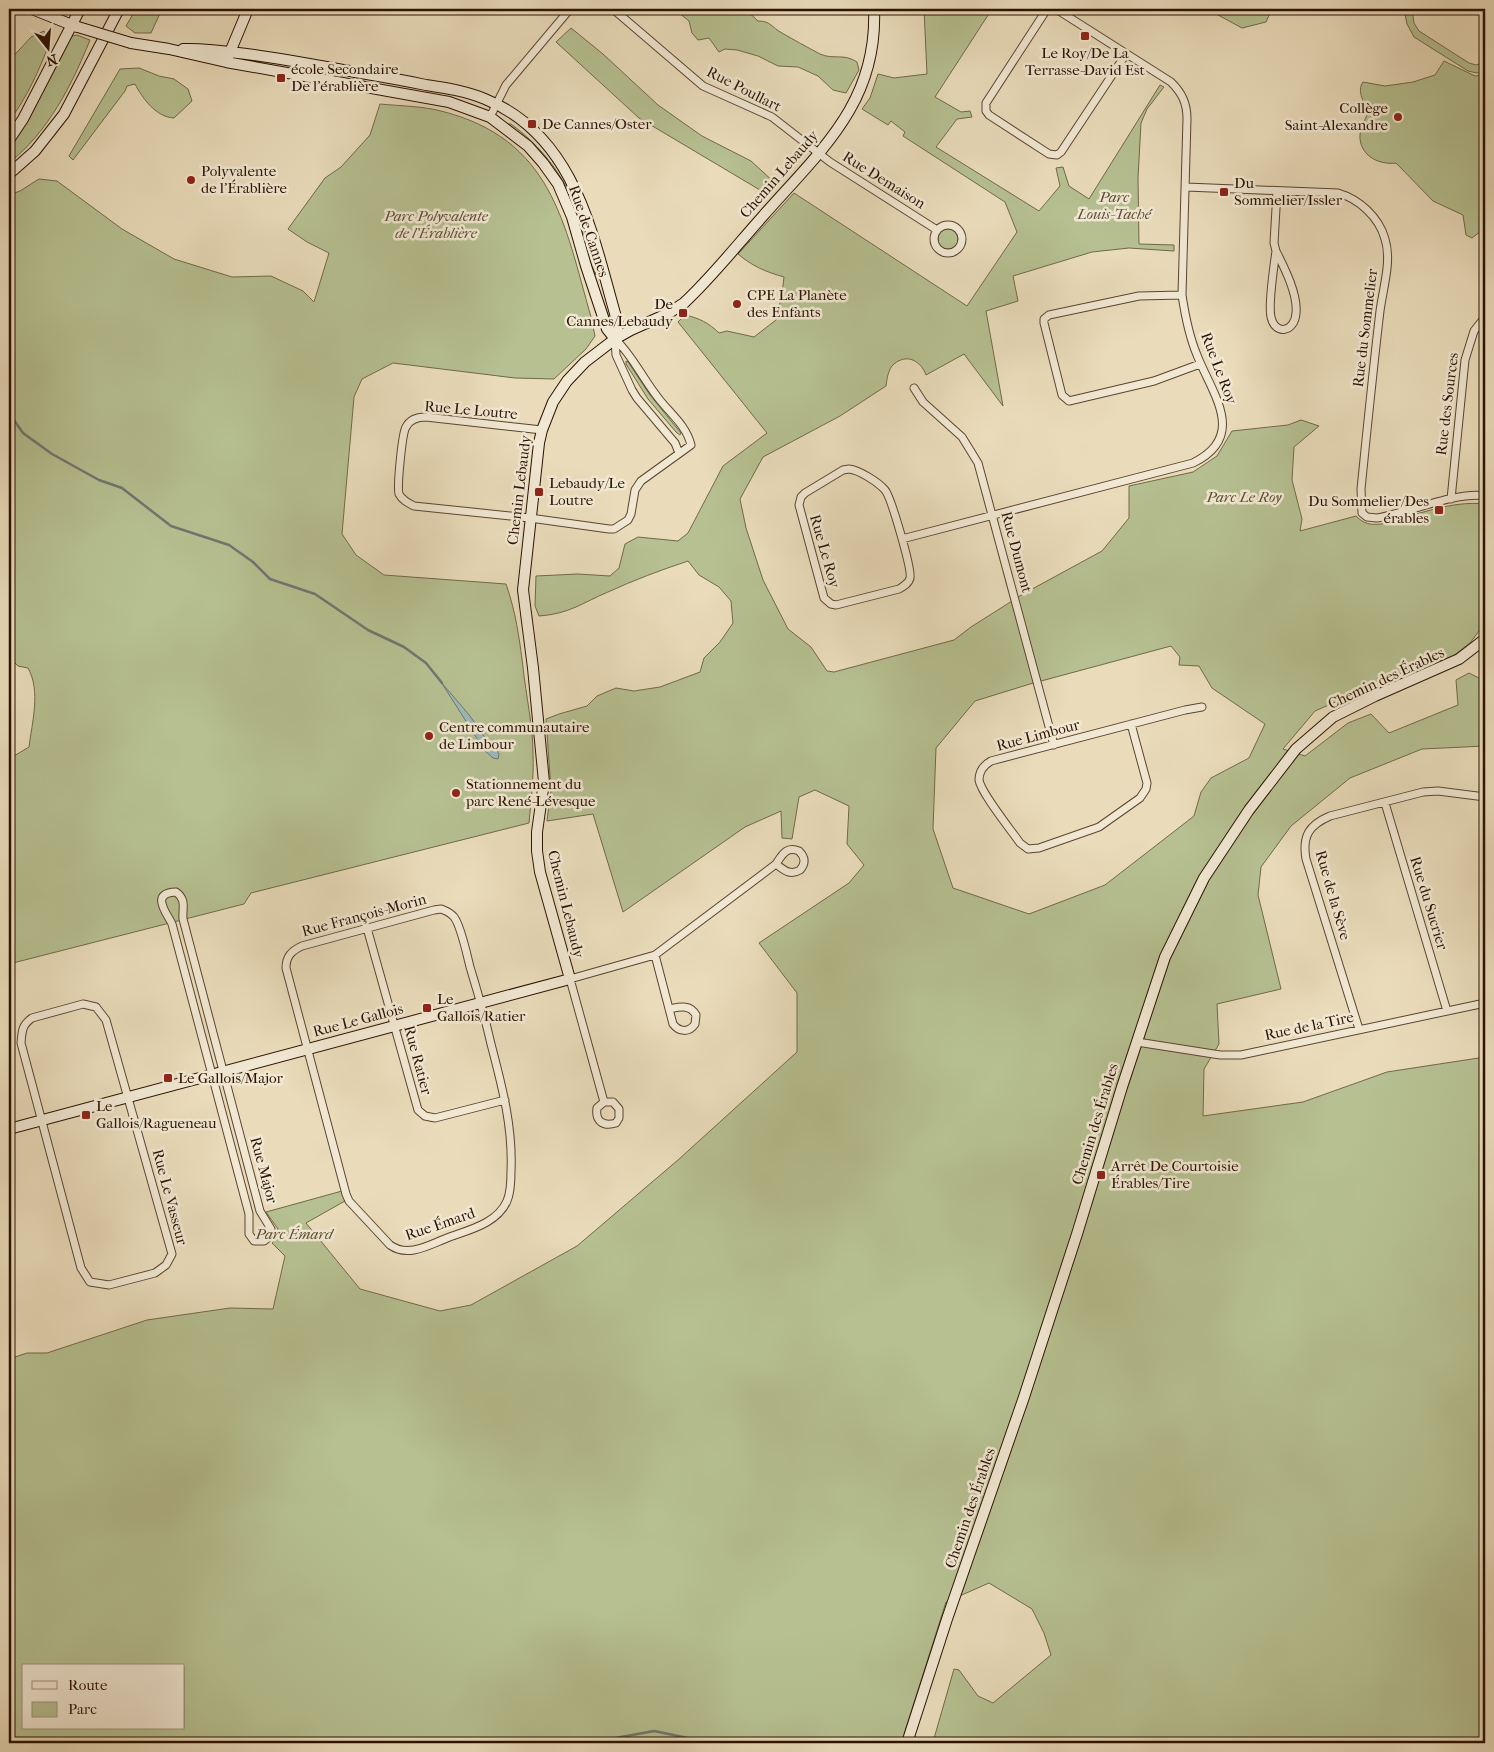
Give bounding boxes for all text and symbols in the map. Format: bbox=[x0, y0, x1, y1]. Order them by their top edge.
north arrow bbox=[22, 22, 72, 72]
marker: Le Roy/De La Terrasse-David Est bbox=[1079, 30, 1091, 42]
place label: Le Roy/De La Terrasse-David Est bbox=[1025, 44, 1146, 79]
text: N bbox=[44, 50, 59, 70]
place label: école Secondaire De l'érablière bbox=[291, 60, 399, 95]
street label: Rue Poullart bbox=[704, 62, 785, 116]
marker: école Secondaire De l'érablière bbox=[275, 72, 287, 84]
place label: Collège Saint-Alexandre bbox=[1285, 99, 1389, 134]
marker: Collège Saint-Alexandre bbox=[1392, 111, 1404, 123]
place label: De Cannes/Oster bbox=[542, 115, 652, 133]
marker: De Cannes/Oster bbox=[526, 118, 538, 130]
street label: Chemin Lebaudy bbox=[736, 126, 823, 222]
street label: Rue Demaison bbox=[839, 147, 929, 213]
place label: Polyvalente de l'Érablière bbox=[201, 162, 288, 197]
marker: Polyvalente de l'Érablière bbox=[185, 174, 197, 186]
place label: Du Sommelier/Issler bbox=[1234, 174, 1343, 209]
street label: Rue de Cannes bbox=[565, 183, 613, 280]
marker: Du Sommelier/Issler bbox=[1218, 186, 1230, 198]
park label: Parc Louis-Taché bbox=[1076, 188, 1153, 223]
park label: Parc Polyvalente de l'Érablière bbox=[383, 207, 489, 242]
street label: Rue du Sommelier bbox=[1349, 267, 1381, 388]
place label: CPE La Planète des Enfants bbox=[747, 286, 847, 321]
place label: De Cannes/Lebaudy bbox=[566, 295, 674, 330]
marker: CPE La Planète des Enfants bbox=[731, 298, 743, 310]
marker: De Cannes/Lebaudy bbox=[677, 307, 689, 319]
street label: Rue Le Roy bbox=[1197, 330, 1241, 407]
street label: Rue des Sources bbox=[1432, 351, 1462, 457]
street label: Rue Le Loutre bbox=[424, 397, 519, 423]
street label: Chemin Lebaudy bbox=[503, 433, 535, 546]
place label: Lebaudy/Le Loutre bbox=[549, 474, 625, 509]
marker: Lebaudy/Le Loutre bbox=[533, 486, 545, 498]
park label: Parc Le Roy bbox=[1206, 488, 1282, 506]
place label: Du Sommelier/Des érables bbox=[1308, 492, 1429, 527]
marker: Du Sommelier/Des érables bbox=[1433, 504, 1445, 516]
street label: Rue Dumont bbox=[997, 509, 1037, 595]
street label: Rue Le Roy bbox=[806, 512, 844, 591]
street label: Chemin des Érables bbox=[1325, 643, 1447, 713]
street label: Rue Limbour bbox=[994, 715, 1082, 755]
place label: Centre communautaire de Limbour bbox=[439, 718, 590, 753]
marker: Centre communautaire de Limbour bbox=[423, 730, 435, 742]
place label: Stationnement du parc René-Lévesque bbox=[465, 775, 596, 810]
marker: Stationnement du parc René-Lévesque bbox=[450, 787, 462, 799]
street label: Chemin Lebaudy bbox=[544, 848, 588, 961]
street label: Rue de la Sève bbox=[1312, 848, 1355, 942]
street label: Rue du Sucrier bbox=[1406, 854, 1452, 952]
street label: Rue François-Morin bbox=[300, 890, 429, 940]
place label: Le Gallois/Ratier bbox=[437, 990, 526, 1025]
street label: Rue Le Gallois bbox=[311, 999, 406, 1041]
marker: Le Gallois/Ratier bbox=[421, 1002, 433, 1014]
street label: Rue de la Tire bbox=[1263, 1008, 1356, 1044]
street label: Rue Ratier bbox=[400, 1023, 436, 1097]
street label: Chemin des Érables bbox=[1068, 1061, 1122, 1187]
place label: Le Gallois/Major bbox=[178, 1069, 284, 1087]
marker: Le Gallois/Major bbox=[162, 1072, 174, 1084]
place label: Le Gallois/Ragueneau bbox=[96, 1097, 217, 1132]
marker: Le Gallois/Ragueneau bbox=[80, 1109, 92, 1121]
street label: Rue Major bbox=[247, 1135, 282, 1206]
street label: Rue Le Vasseur bbox=[149, 1147, 192, 1248]
place label: Arrêt De Courtoisie Érables/Tire bbox=[1110, 1157, 1239, 1192]
marker: Arrêt De Courtoisie Érables/Tire bbox=[1095, 1169, 1107, 1181]
street label: Rue Émard bbox=[403, 1203, 478, 1244]
park label: Parc Émard bbox=[254, 1225, 335, 1243]
street label: Chemin des Érables bbox=[941, 1445, 999, 1571]
legend bbox=[22, 1664, 185, 1730]
text: Route bbox=[68, 1676, 108, 1694]
text: Parc bbox=[68, 1700, 97, 1718]

